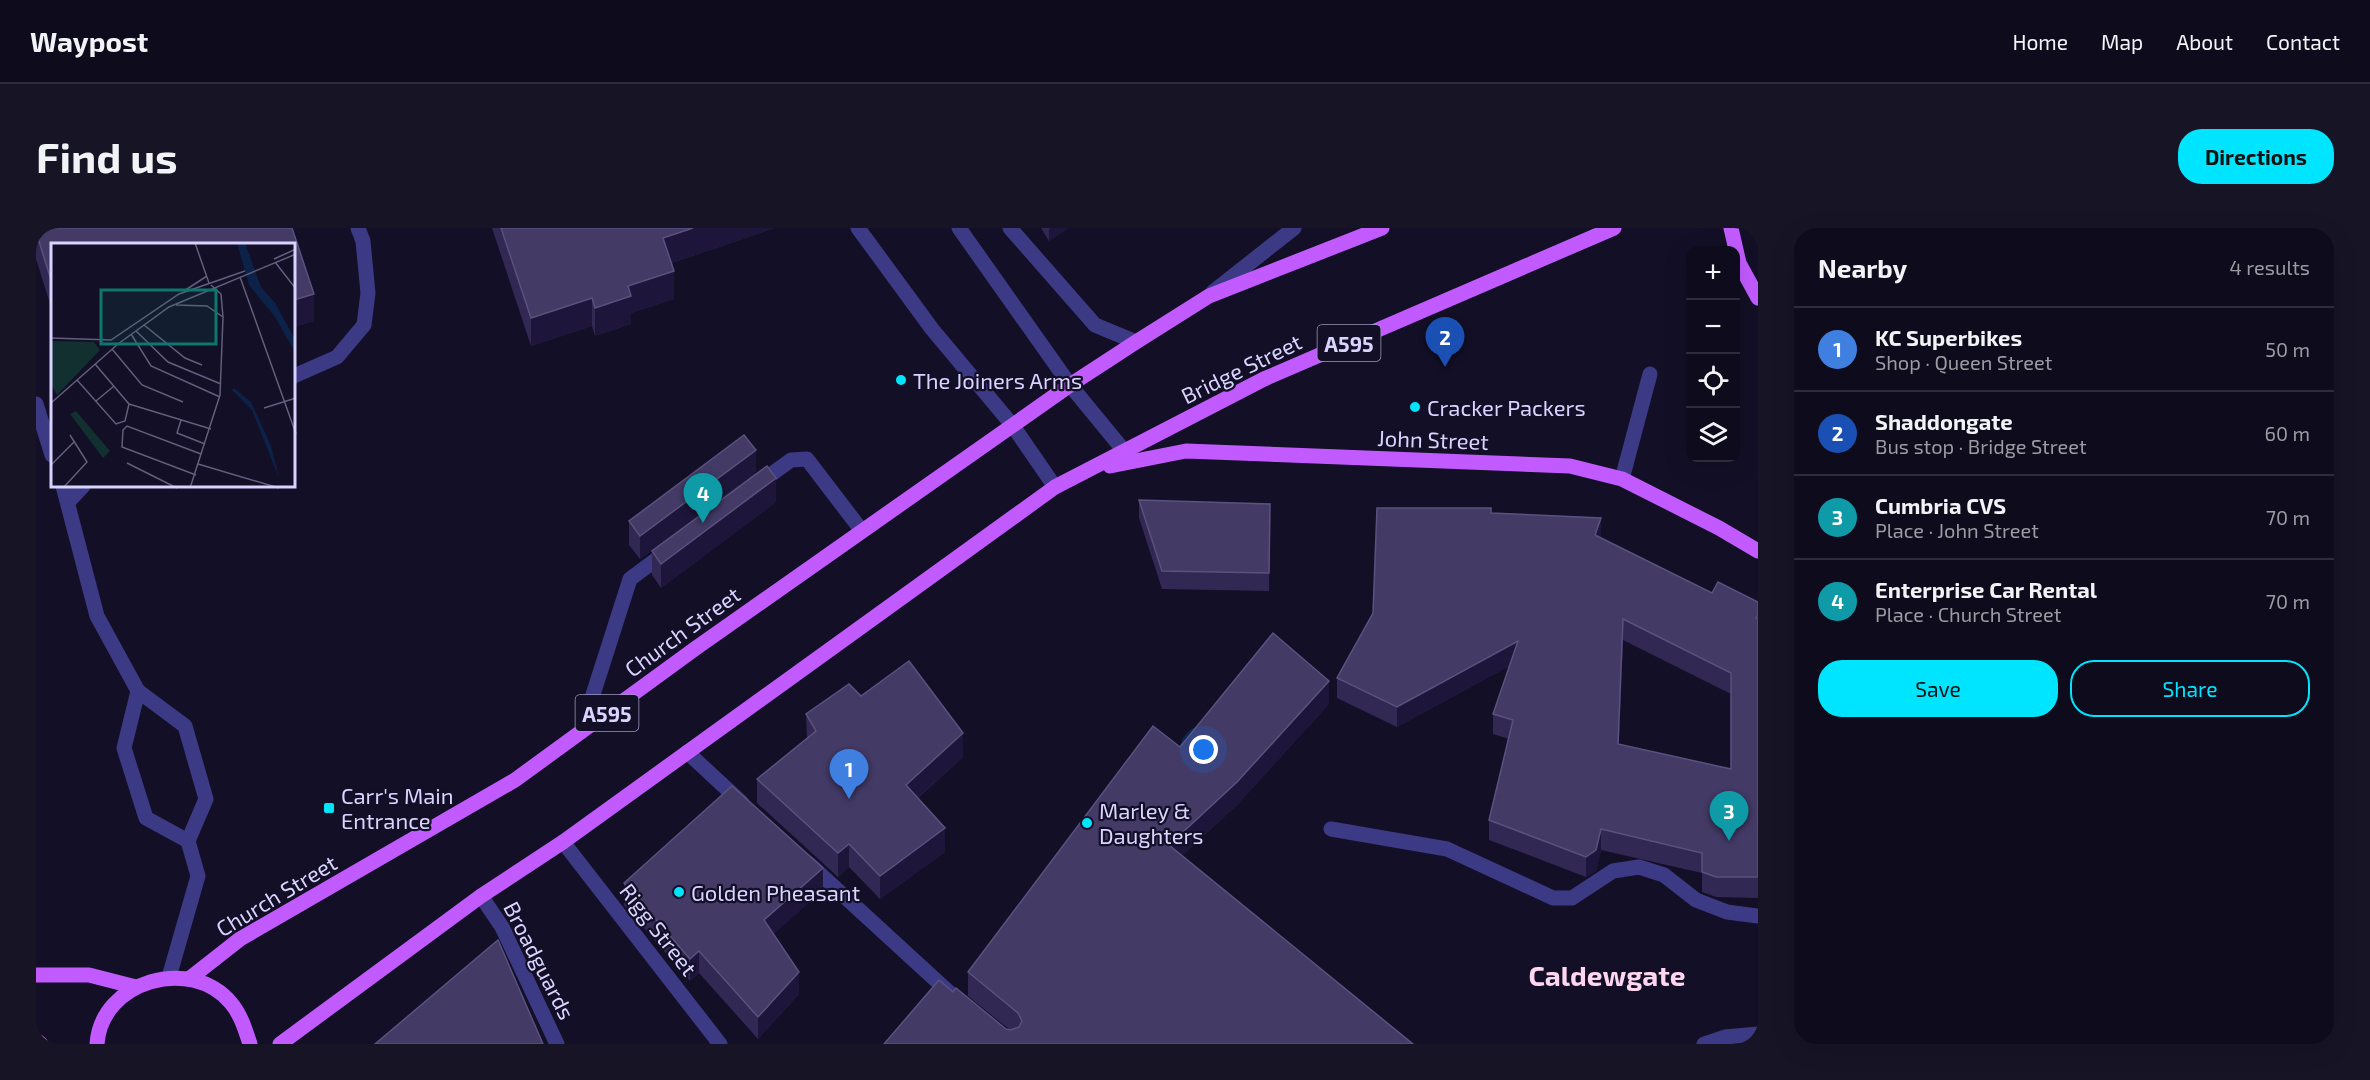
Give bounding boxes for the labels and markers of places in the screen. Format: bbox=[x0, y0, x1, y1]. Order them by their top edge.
pin: 2 bbox=[1426, 318, 1464, 367]
place label: The Joiners Arms bbox=[913, 367, 1082, 393]
marker: The Joiners Arms bbox=[894, 373, 908, 387]
place label: Cracker Packers bbox=[1427, 394, 1586, 420]
marker: Cracker Packers bbox=[1408, 400, 1422, 414]
pin: 4 bbox=[684, 474, 722, 523]
pin: 1 bbox=[830, 750, 868, 799]
place label: Carr's Main Entrance bbox=[341, 782, 454, 833]
pin: 3 bbox=[1710, 792, 1748, 841]
place label: Marley & Daughters bbox=[1099, 797, 1203, 848]
marker: Carr's Main Entrance bbox=[322, 801, 336, 815]
marker: Marley & Daughters bbox=[1080, 816, 1094, 830]
place label: Golden Pheasant bbox=[691, 879, 860, 905]
marker: Golden Pheasant bbox=[672, 885, 686, 899]

